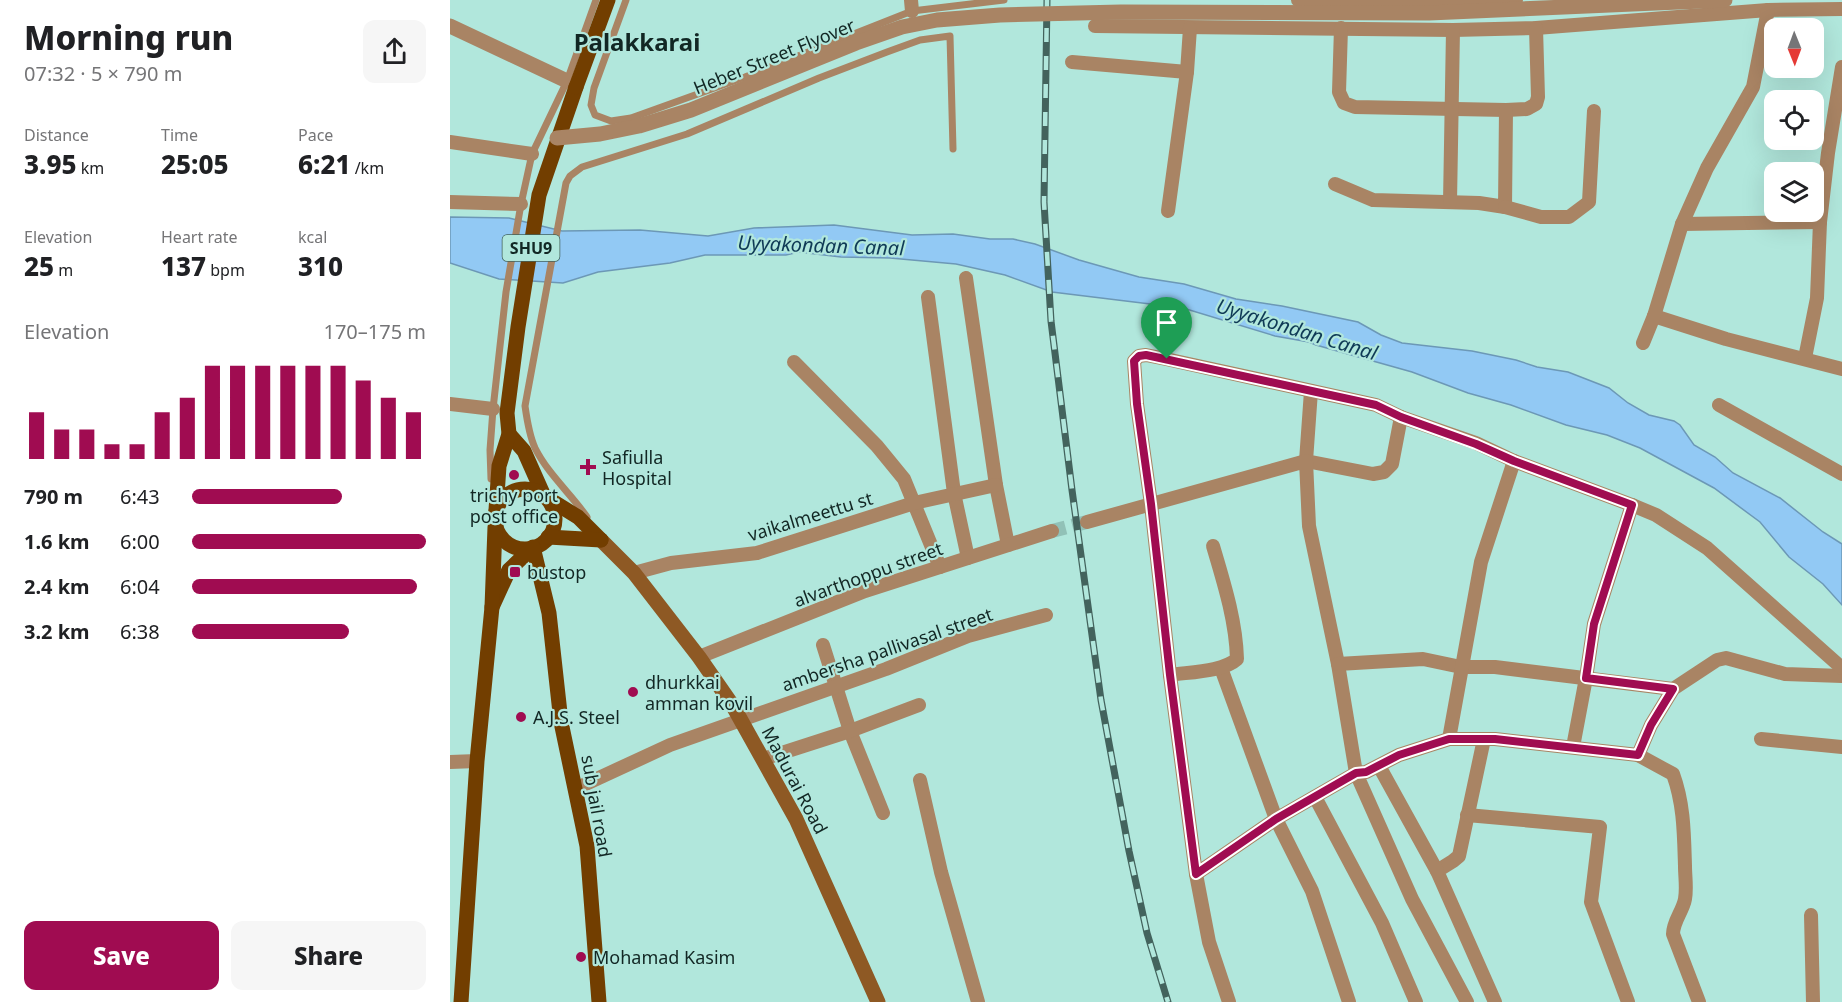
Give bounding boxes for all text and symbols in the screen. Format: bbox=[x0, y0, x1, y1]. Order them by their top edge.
street label: Heber Street Flyover bbox=[690, 12, 859, 99]
text: Morning run bbox=[24, 15, 233, 60]
north arrow bbox=[1764, 18, 1824, 78]
map controls bbox=[1764, 18, 1824, 222]
button: share bbox=[363, 20, 426, 83]
district label: Palakkarai bbox=[574, 25, 700, 58]
text: 07:32 · 5 × 790 m bbox=[24, 60, 182, 87]
button: locate bbox=[1764, 90, 1824, 150]
text: Distance bbox=[24, 124, 89, 146]
text: Time bbox=[161, 124, 198, 146]
text: Pace bbox=[298, 124, 333, 146]
text: 3.95 bbox=[24, 146, 77, 182]
text: 25:05 bbox=[161, 146, 229, 182]
text: 6:21 bbox=[298, 146, 351, 182]
text: km bbox=[77, 157, 104, 179]
text: /km bbox=[351, 157, 384, 179]
button: layers bbox=[1764, 162, 1824, 222]
text: Elevation bbox=[24, 226, 92, 248]
text: Heart rate bbox=[161, 226, 237, 248]
text: kcal bbox=[298, 226, 327, 248]
water label: Uyyakondan Canal bbox=[737, 229, 906, 261]
road number: SHU9 bbox=[502, 235, 560, 261]
text: 25 bbox=[24, 248, 54, 284]
text: 137 bbox=[161, 248, 206, 284]
text: 310 bbox=[298, 248, 343, 284]
text: m bbox=[54, 259, 73, 281]
text: bpm bbox=[206, 259, 245, 281]
water label: Uyyakondan Canal bbox=[1213, 292, 1382, 367]
pin bbox=[1141, 297, 1192, 359]
icon: arrive bbox=[1150, 306, 1183, 339]
text: Elevation bbox=[24, 318, 109, 345]
text: 170–175 m bbox=[323, 318, 426, 345]
place label: Safiulla Hospital bbox=[602, 445, 672, 490]
marker: Safiulla Hospital bbox=[579, 458, 597, 476]
marker: trichy port post office bbox=[507, 468, 521, 482]
text: 790 m bbox=[24, 483, 83, 510]
text: 6:43 bbox=[120, 483, 160, 510]
place label: trichy port post office bbox=[470, 483, 559, 528]
street label: vaikalmeettu st bbox=[745, 485, 876, 546]
text: 1.6 km bbox=[24, 528, 90, 555]
text: 6:00 bbox=[120, 528, 160, 555]
street label: alvarthoppu street bbox=[790, 536, 946, 612]
place label: bustop bbox=[527, 560, 586, 584]
marker: bustop bbox=[508, 565, 522, 579]
text: 2.4 km bbox=[24, 573, 90, 600]
text: 6:04 bbox=[120, 573, 160, 600]
street label: ambersha pallivasal street bbox=[778, 601, 996, 696]
text: 3.2 km bbox=[24, 618, 90, 645]
text: 6:38 bbox=[120, 618, 160, 645]
place label: dhurkkai amman kovil bbox=[645, 670, 753, 715]
marker: dhurkkai amman kovil bbox=[626, 685, 640, 699]
place label: A.J.S. Steel bbox=[533, 705, 620, 729]
marker: A.J.S. Steel bbox=[514, 710, 528, 724]
street label: Madurai Road bbox=[757, 722, 833, 838]
street label: sub jail road bbox=[576, 753, 618, 859]
button: Save bbox=[24, 921, 219, 990]
button: Share bbox=[231, 921, 426, 990]
place label: Mohamad Kasim bbox=[593, 945, 735, 969]
marker: Mohamad Kasim bbox=[574, 950, 588, 964]

